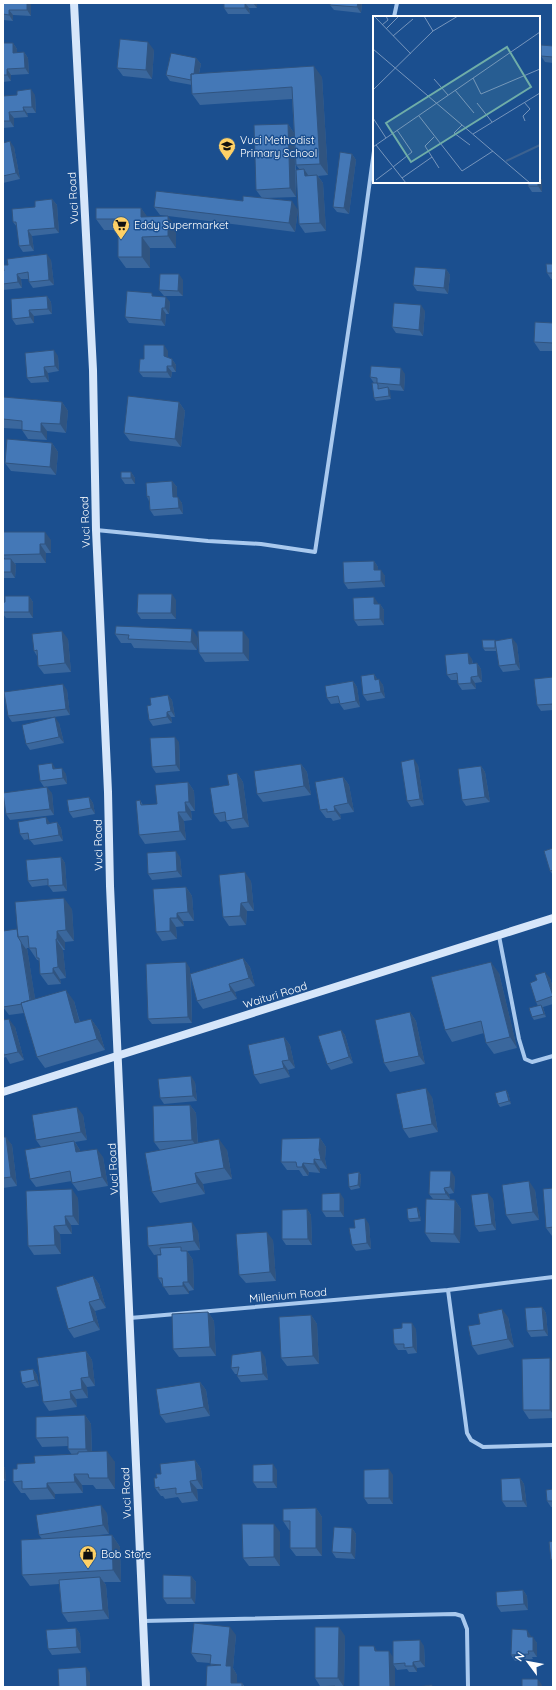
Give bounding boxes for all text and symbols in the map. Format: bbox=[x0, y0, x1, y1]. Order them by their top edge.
inset map bbox=[373, 16, 540, 183]
place label: Vuci Methodist Primary School bbox=[240, 133, 317, 160]
school or university icon: Vuci Methodist Primary School bbox=[217, 136, 237, 161]
street label: Vuci Road bbox=[65, 172, 81, 224]
supermarket icon: Eddy Supermarket bbox=[111, 215, 131, 240]
place label: Eddy Supermarket bbox=[134, 218, 229, 232]
street label: Vuci Road bbox=[77, 496, 93, 548]
street label: Vuci Road bbox=[91, 819, 105, 871]
street label: Waituri Road bbox=[241, 979, 309, 1011]
street label: Vuci Road bbox=[105, 1143, 121, 1195]
street label: Millenium Road bbox=[249, 1285, 327, 1305]
street label: Vuci Road bbox=[118, 1467, 134, 1519]
shop icon: Bob Store bbox=[78, 1544, 98, 1569]
place label: Bob Store bbox=[101, 1547, 151, 1561]
north arrow bbox=[508, 1642, 548, 1682]
text: N bbox=[511, 1650, 528, 1664]

